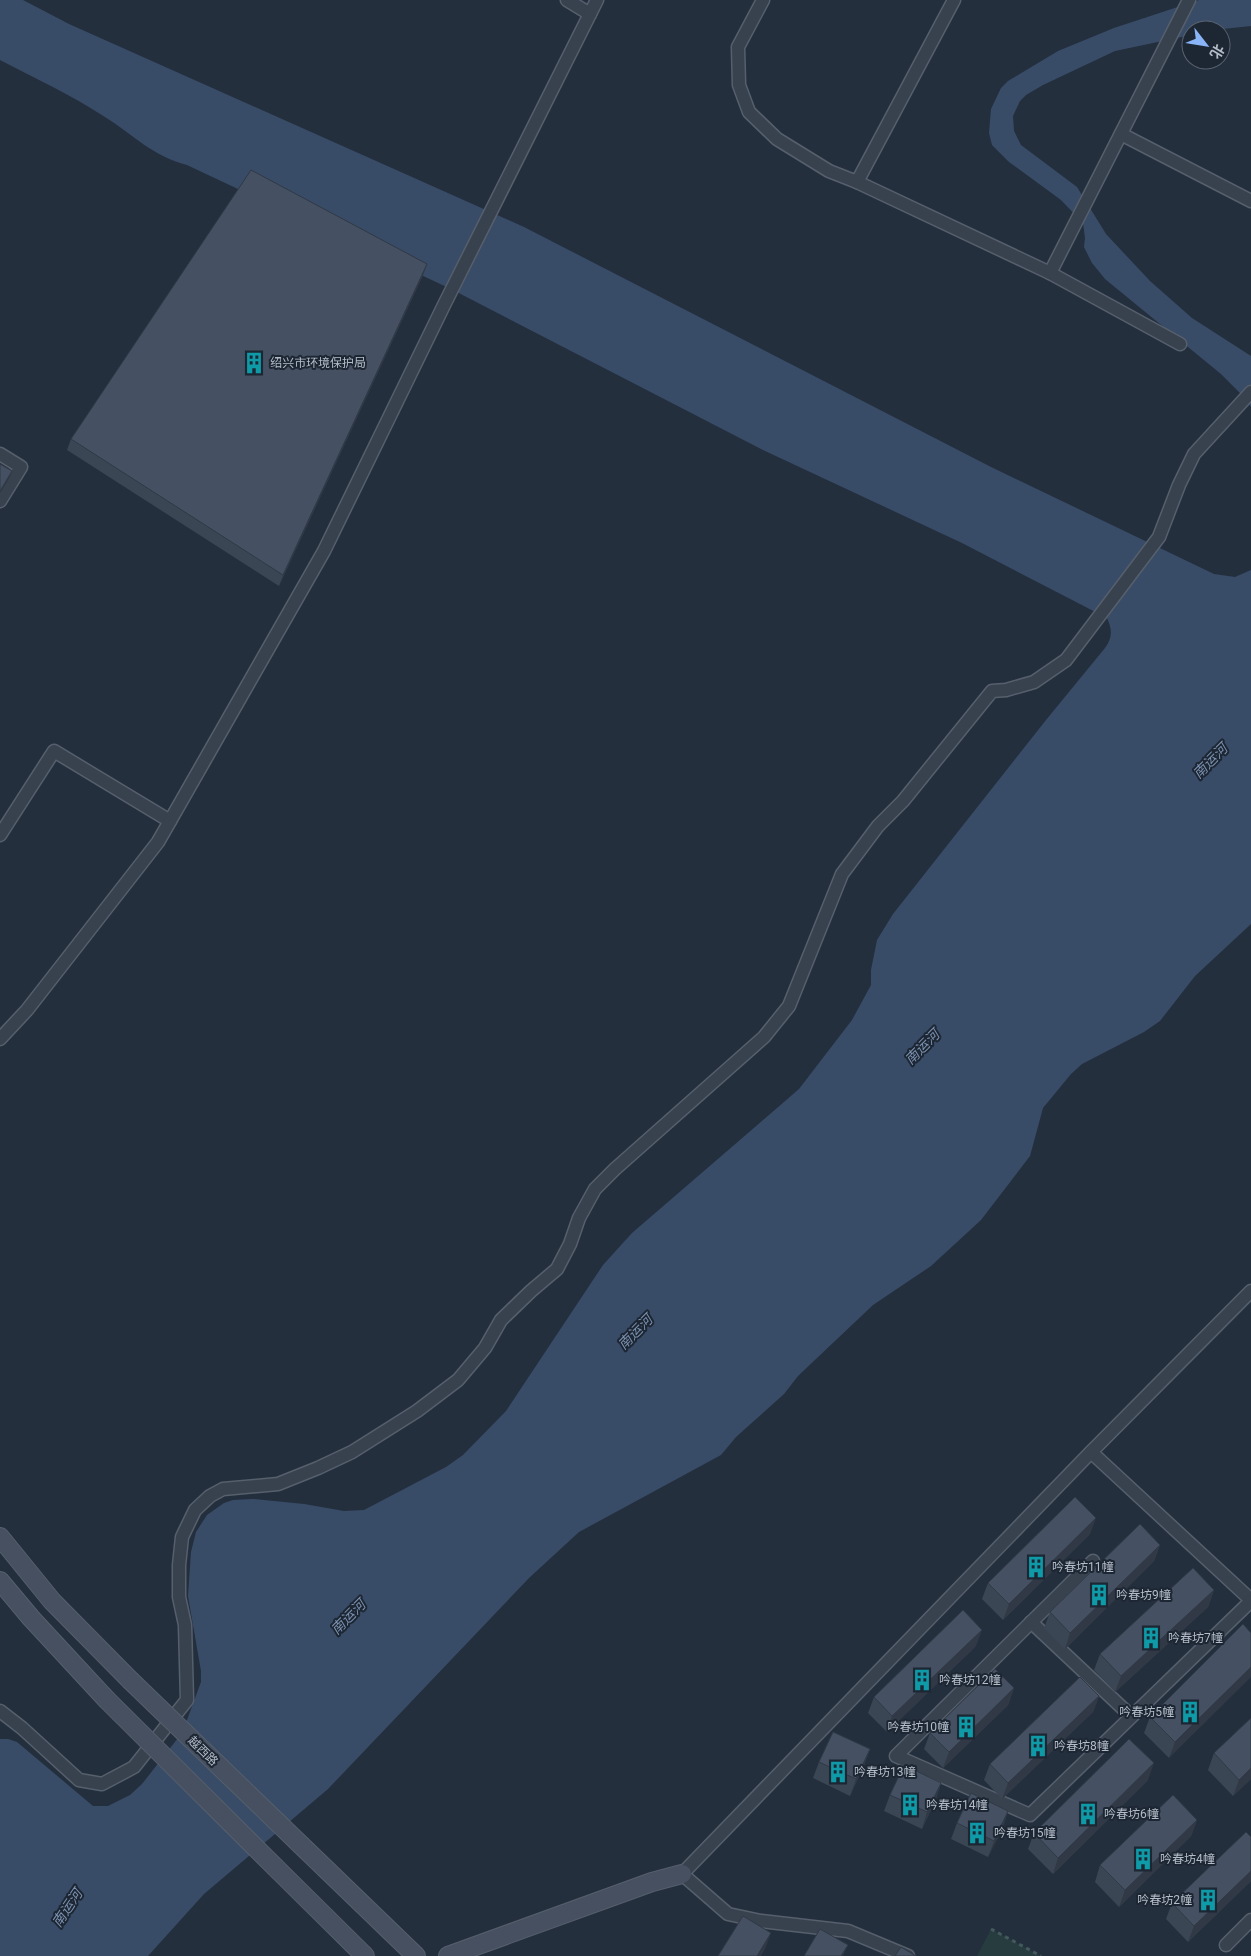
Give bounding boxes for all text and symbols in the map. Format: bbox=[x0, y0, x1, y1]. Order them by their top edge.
north arrow bbox=[1181, 20, 1231, 70]
text: 北 bbox=[1207, 42, 1228, 62]
building icon: 绍兴市环境保护局 bbox=[241, 350, 267, 376]
place label: 绍兴市环境保护局 bbox=[270, 356, 366, 370]
water label: 南运河 bbox=[1189, 738, 1233, 782]
water label: 南运河 bbox=[901, 1024, 945, 1068]
water label: 南运河 bbox=[614, 1309, 658, 1353]
building icon: 吟春坊11幢 bbox=[1023, 1554, 1049, 1580]
place label: 吟春坊11幢 bbox=[1052, 1560, 1114, 1574]
building icon: 吟春坊9幢 bbox=[1086, 1582, 1112, 1608]
place label: 吟春坊9幢 bbox=[1116, 1588, 1171, 1602]
water label: 南运河 bbox=[327, 1594, 371, 1638]
building icon: 吟春坊7幢 bbox=[1138, 1625, 1164, 1651]
place label: 吟春坊7幢 bbox=[1168, 1631, 1223, 1645]
building icon: 吟春坊12幢 bbox=[909, 1667, 935, 1693]
place label: 吟春坊12幢 bbox=[939, 1673, 1001, 1687]
building icon: 吟春坊5幢 bbox=[1177, 1699, 1203, 1725]
place label: 吟春坊5幢 bbox=[1119, 1705, 1174, 1719]
building icon: 吟春坊10幢 bbox=[953, 1714, 979, 1740]
place label: 吟春坊10幢 bbox=[888, 1720, 949, 1734]
street label: 越西路 bbox=[185, 1733, 221, 1769]
building icon: 吟春坊8幢 bbox=[1025, 1733, 1051, 1759]
place label: 吟春坊8幢 bbox=[1054, 1739, 1109, 1753]
building icon: 吟春坊13幢 bbox=[825, 1759, 851, 1785]
place label: 吟春坊13幢 bbox=[854, 1765, 916, 1779]
building icon: 吟春坊14幢 bbox=[897, 1792, 923, 1818]
place label: 吟春坊14幢 bbox=[926, 1798, 988, 1812]
building icon: 吟春坊6幢 bbox=[1075, 1801, 1101, 1827]
place label: 吟春坊6幢 bbox=[1104, 1807, 1159, 1821]
building icon: 吟春坊15幢 bbox=[964, 1820, 990, 1846]
place label: 吟春坊15幢 bbox=[994, 1826, 1056, 1840]
building icon: 吟春坊4幢 bbox=[1130, 1846, 1156, 1872]
place label: 吟春坊4幢 bbox=[1160, 1852, 1215, 1866]
water label: 南运河 bbox=[49, 1884, 87, 1930]
building icon: 吟春坊2幢 bbox=[1195, 1887, 1221, 1913]
place label: 吟春坊2幢 bbox=[1137, 1893, 1192, 1907]

